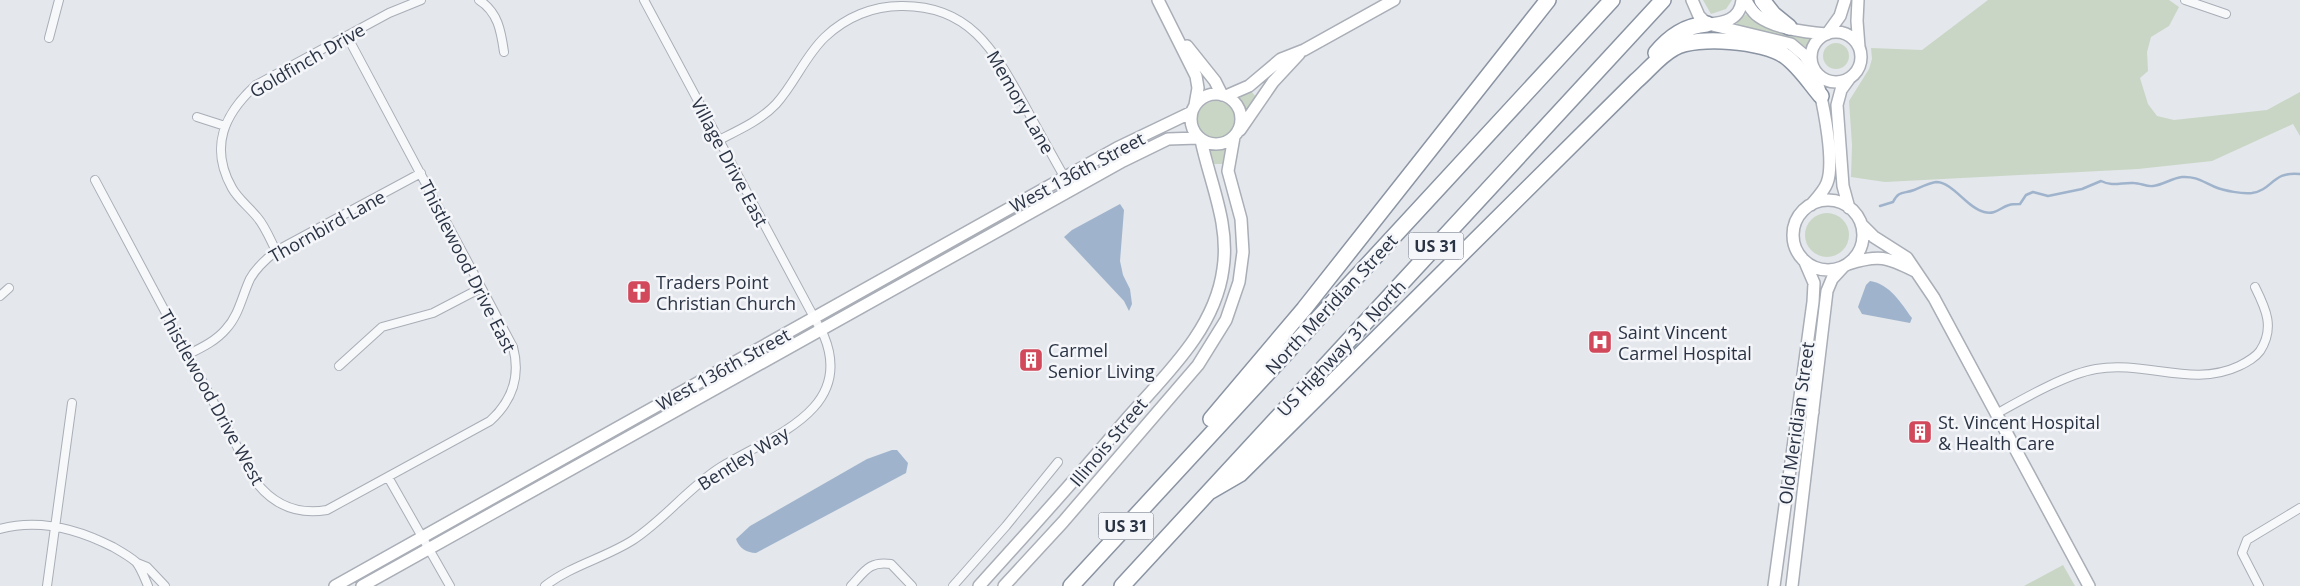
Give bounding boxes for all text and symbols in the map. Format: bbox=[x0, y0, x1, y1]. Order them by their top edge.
street label: Goldfinch Drive bbox=[245, 17, 369, 103]
street label: Memory Lane bbox=[982, 46, 1060, 158]
street label: Village Drive East bbox=[686, 93, 774, 231]
street label: West 136th Street bbox=[1005, 126, 1149, 218]
street label: Thistlewood Drive East bbox=[414, 176, 522, 356]
street label: Thornbird Lane bbox=[265, 184, 389, 268]
street label: North Meridian Street bbox=[1260, 229, 1402, 379]
road number: US 31 bbox=[1408, 232, 1464, 260]
place label: Traders Point Christian Church bbox=[656, 270, 796, 315]
street label: US Highway 31 North bbox=[1271, 275, 1411, 421]
church icon: Traders Point Christian Church bbox=[626, 279, 652, 305]
street label: Thistlewood Drive West bbox=[154, 305, 270, 489]
place label: Saint Vincent Carmel Hospital bbox=[1618, 320, 1752, 365]
street label: West 136th Street bbox=[652, 322, 794, 416]
hospital icon: Saint Vincent Carmel Hospital bbox=[1587, 329, 1613, 355]
place label: Carmel Senior Living bbox=[1048, 338, 1155, 383]
street label: Old Meridian Street bbox=[1773, 340, 1819, 506]
building icon: Carmel Senior Living bbox=[1018, 347, 1044, 373]
street label: Illinois Street bbox=[1064, 393, 1152, 491]
place label: St. Vincent Hospital & Health Care bbox=[1938, 410, 2100, 455]
building icon: St. Vincent Hospital & Health Care bbox=[1907, 419, 1933, 445]
street label: Bentley Way bbox=[693, 420, 794, 496]
road number: US 31 bbox=[1098, 512, 1154, 540]

